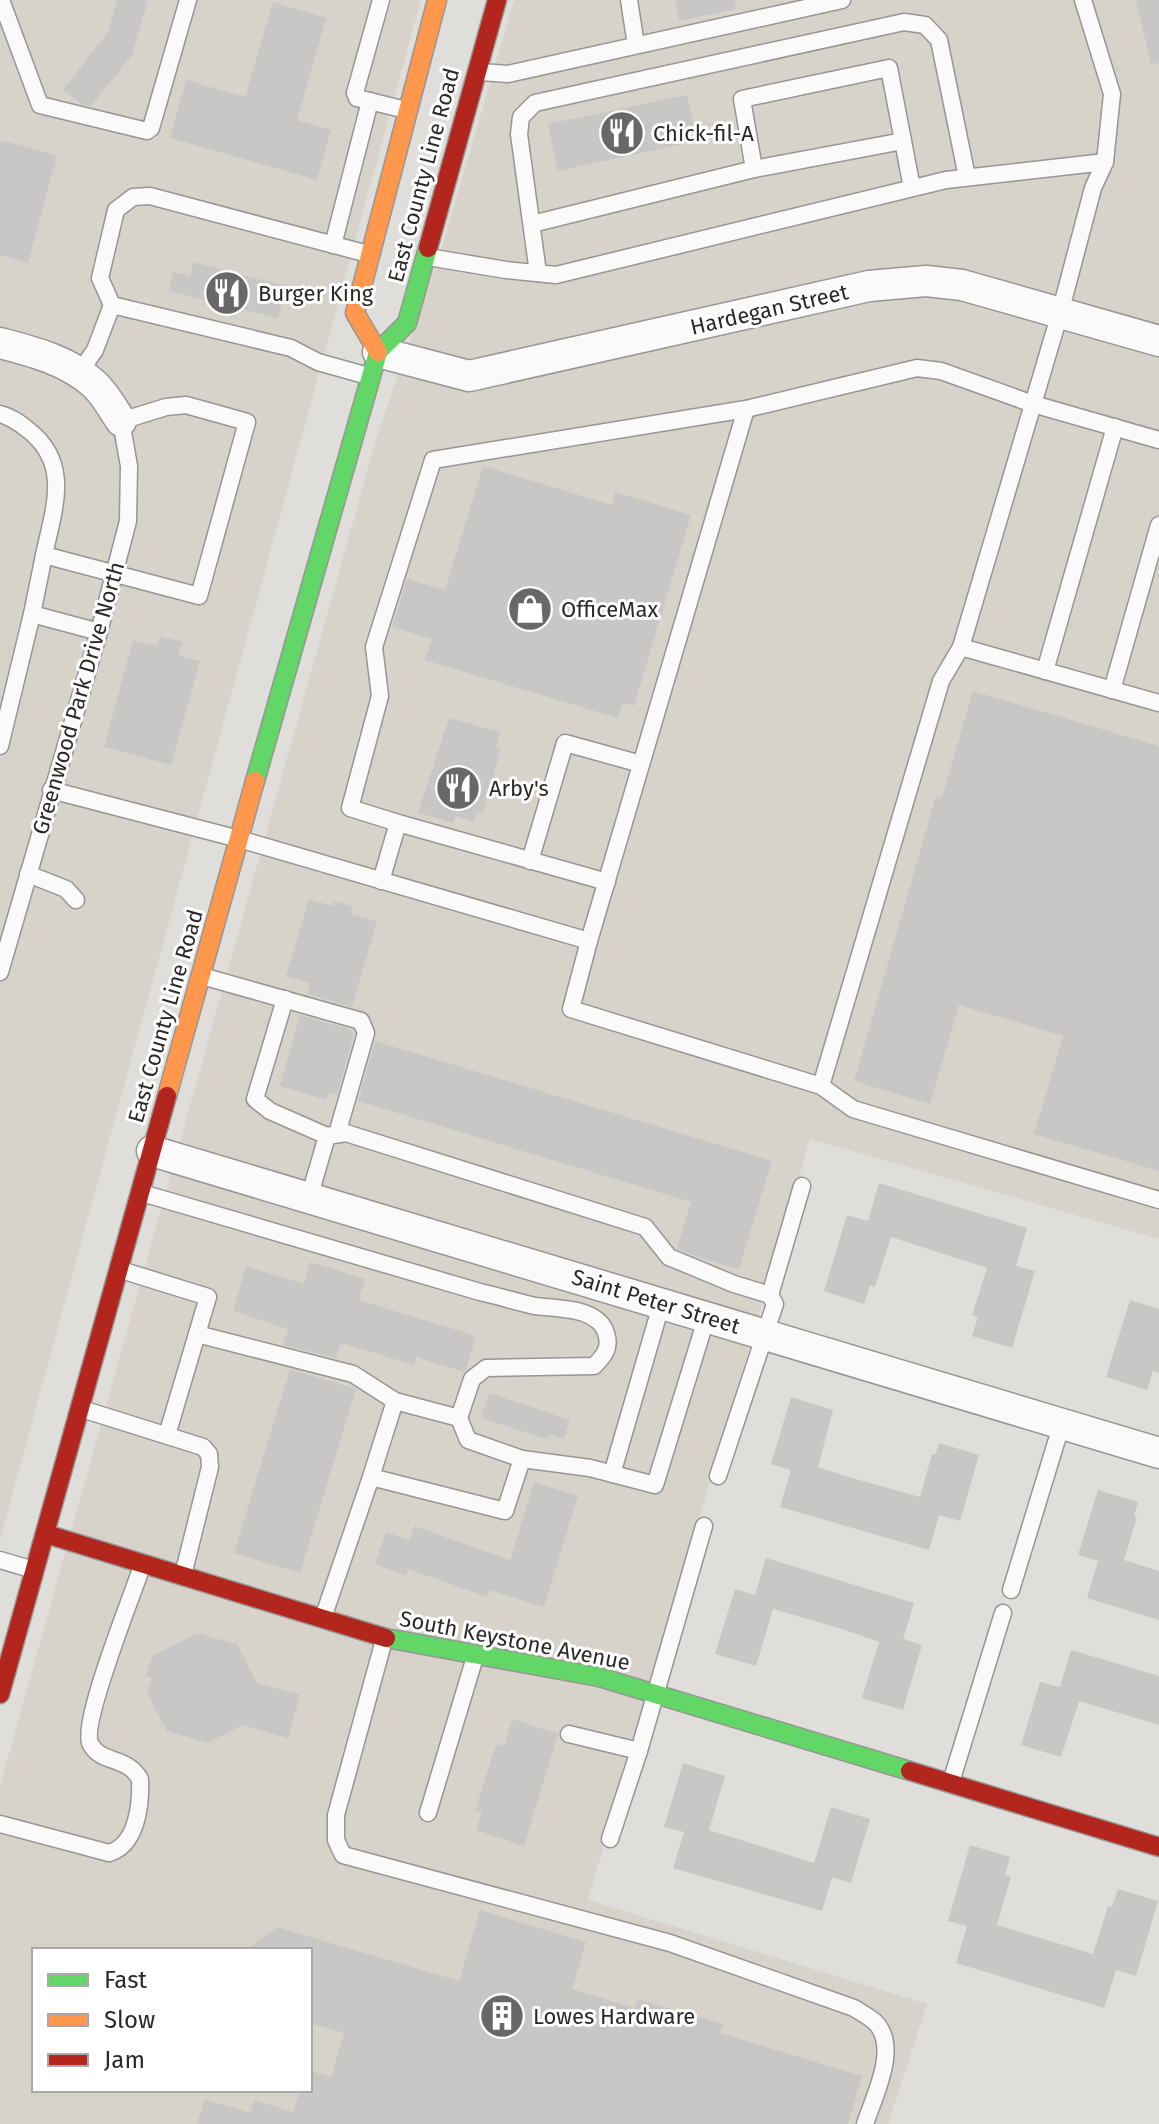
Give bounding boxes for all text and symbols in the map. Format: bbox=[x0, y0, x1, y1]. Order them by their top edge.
street label: East County Line Road bbox=[382, 65, 465, 285]
restaurant icon: Chick-fil-A bbox=[598, 109, 646, 157]
place label: Chick-fil-A bbox=[653, 120, 754, 147]
restaurant icon: Burger King bbox=[203, 269, 251, 317]
street label: Hardegan Street bbox=[687, 278, 851, 341]
place label: Burger King bbox=[258, 280, 374, 307]
street label: Greenwood Park Drive North bbox=[27, 558, 130, 838]
shop icon: OfficeMax bbox=[506, 585, 554, 633]
place label: OfficeMax bbox=[561, 596, 658, 623]
restaurant icon: Arby's bbox=[434, 764, 482, 812]
place label: Arby's bbox=[489, 775, 549, 802]
street label: East County Line Road bbox=[122, 906, 209, 1126]
street label: Saint Peter Street bbox=[568, 1263, 743, 1340]
street label: South Keystone Avenue bbox=[397, 1605, 632, 1676]
legend bbox=[32, 1948, 312, 2092]
text: Fast bbox=[104, 1966, 147, 1994]
building icon: Lowes Hardware bbox=[478, 1992, 526, 2040]
place label: Lowes Hardware bbox=[533, 2003, 695, 2030]
text: Slow bbox=[104, 2006, 155, 2034]
text: Jam bbox=[104, 2046, 145, 2074]

